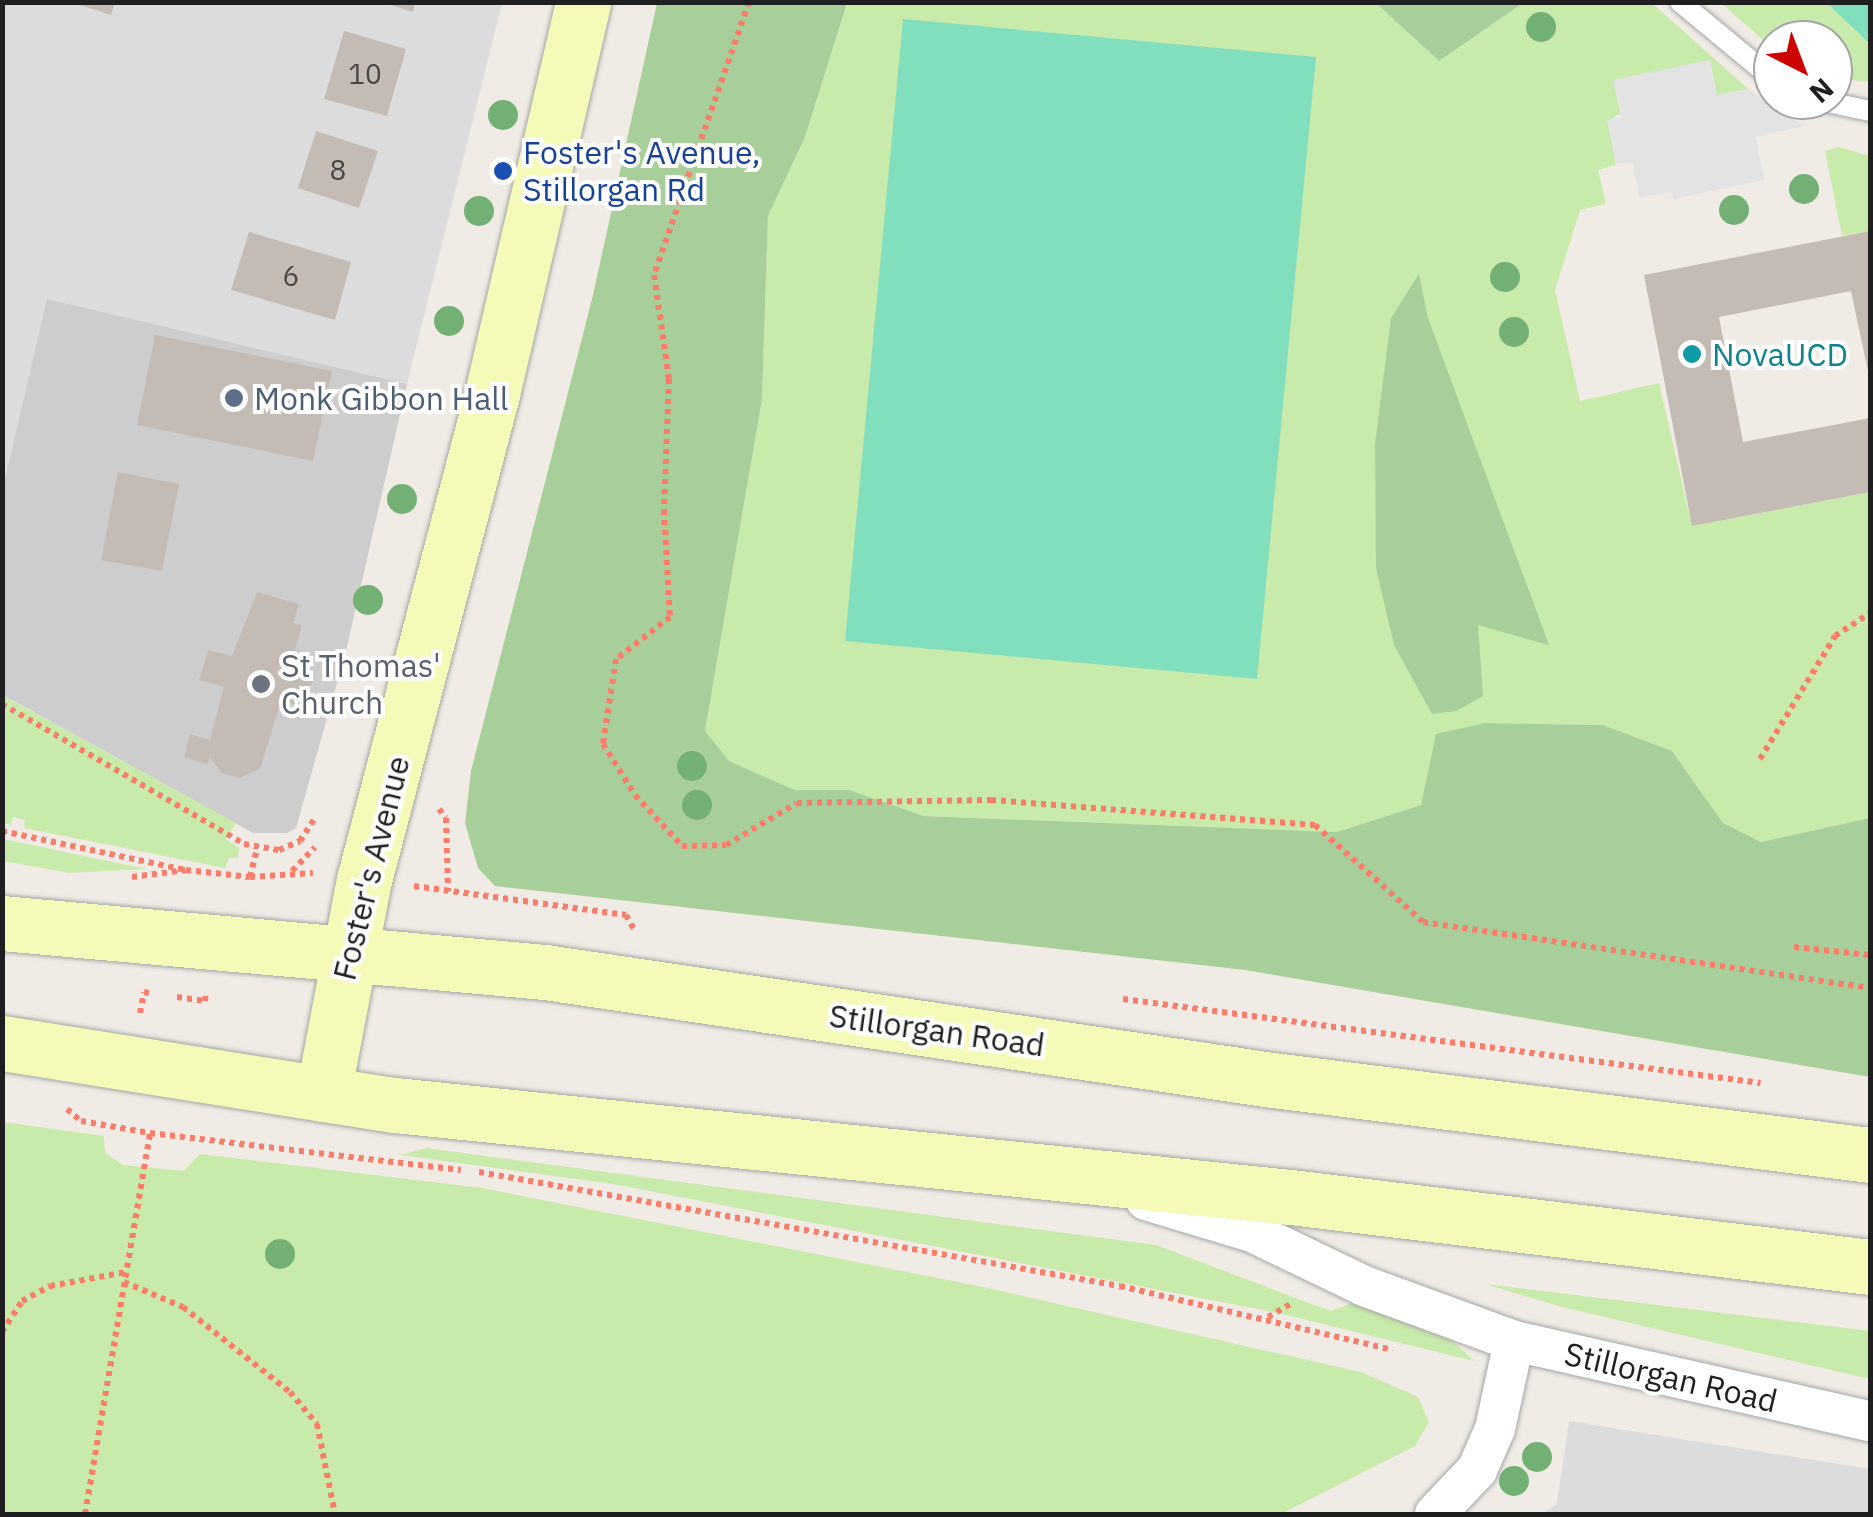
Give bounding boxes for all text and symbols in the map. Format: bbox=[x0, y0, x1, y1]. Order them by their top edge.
north arrow bbox=[1753, 20, 1853, 120]
house number: 10 bbox=[348, 57, 382, 91]
text: N bbox=[1802, 71, 1842, 112]
place label: Foster's Avenue, Stillorgan Rd bbox=[523, 134, 761, 209]
house number: 8 bbox=[330, 153, 346, 187]
marker: Foster's Avenue, Stillorgan Rd bbox=[492, 160, 514, 182]
house number: 6 bbox=[283, 259, 299, 293]
place label: NovaUCD bbox=[1712, 335, 1848, 373]
marker: NovaUCD bbox=[1681, 343, 1703, 365]
place label: Monk Gibbon Hall bbox=[254, 379, 508, 417]
marker: Monk Gibbon Hall bbox=[223, 387, 245, 409]
place label: St Thomas' Church bbox=[281, 647, 441, 722]
marker: St Thomas' Church bbox=[250, 673, 272, 695]
street label: Foster's Avenue bbox=[325, 752, 417, 984]
street label: Stillorgan Road bbox=[827, 996, 1047, 1064]
street label: Stillorgan Road bbox=[1561, 1334, 1781, 1420]

